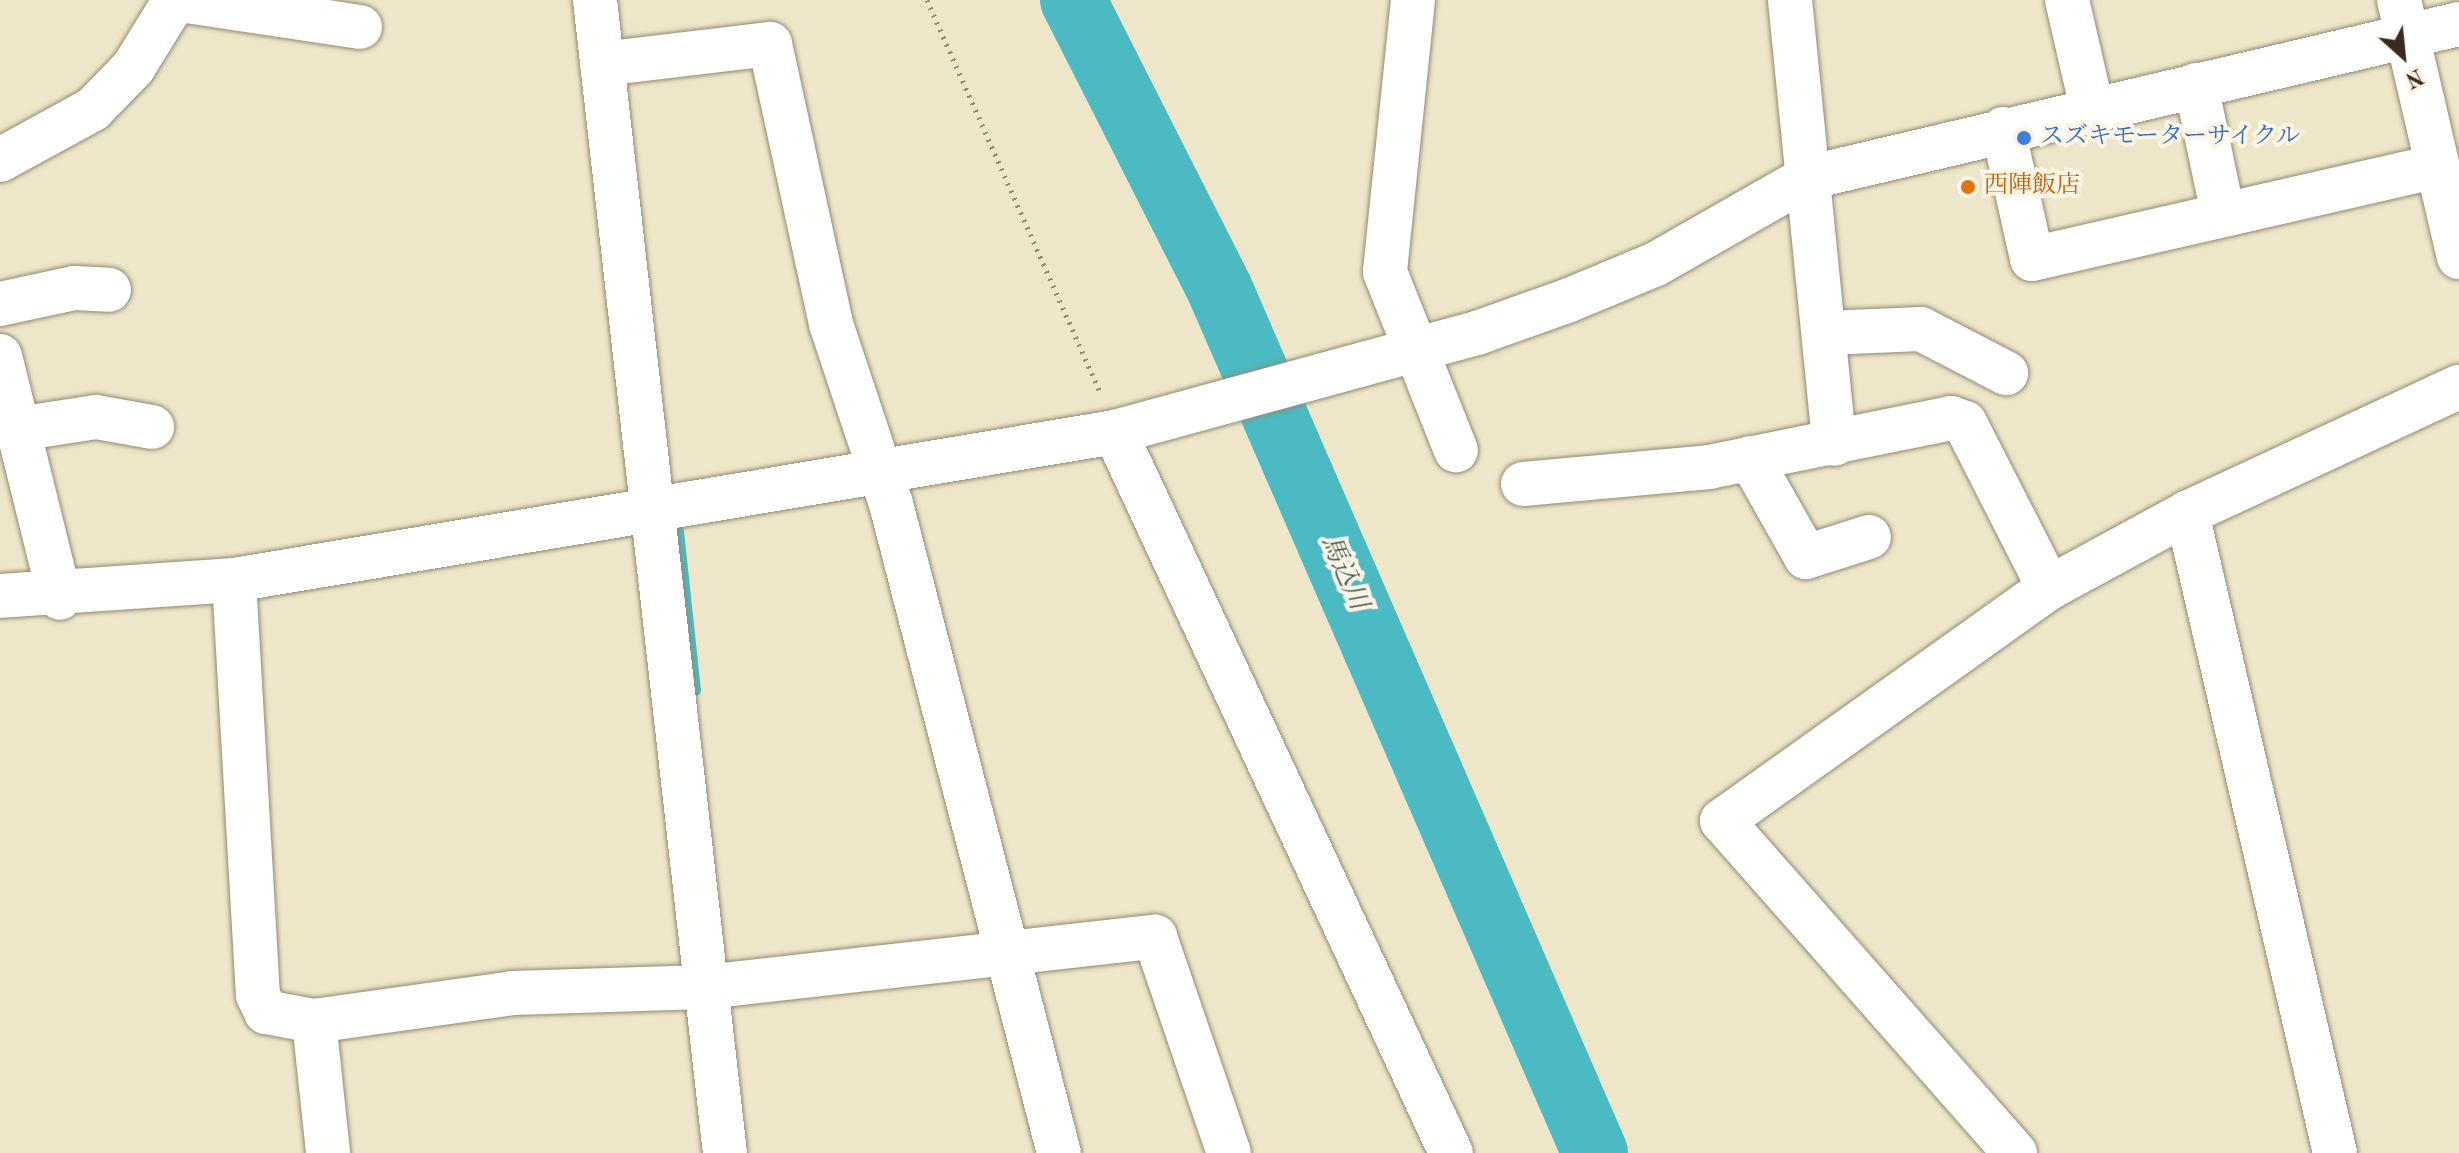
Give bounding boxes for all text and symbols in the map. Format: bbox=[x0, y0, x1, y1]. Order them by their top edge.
north arrow bbox=[2363, 16, 2443, 96]
text: N bbox=[2401, 64, 2426, 91]
place label: スズキモーターサイクル bbox=[2040, 124, 2303, 152]
marker: スズキモーターサイクル bbox=[2015, 129, 2033, 147]
place label: 西陣飯店 bbox=[1984, 173, 2080, 201]
marker: 西陣飯店 bbox=[1959, 178, 1977, 196]
water label: 馬込川 bbox=[1313, 531, 1373, 615]

